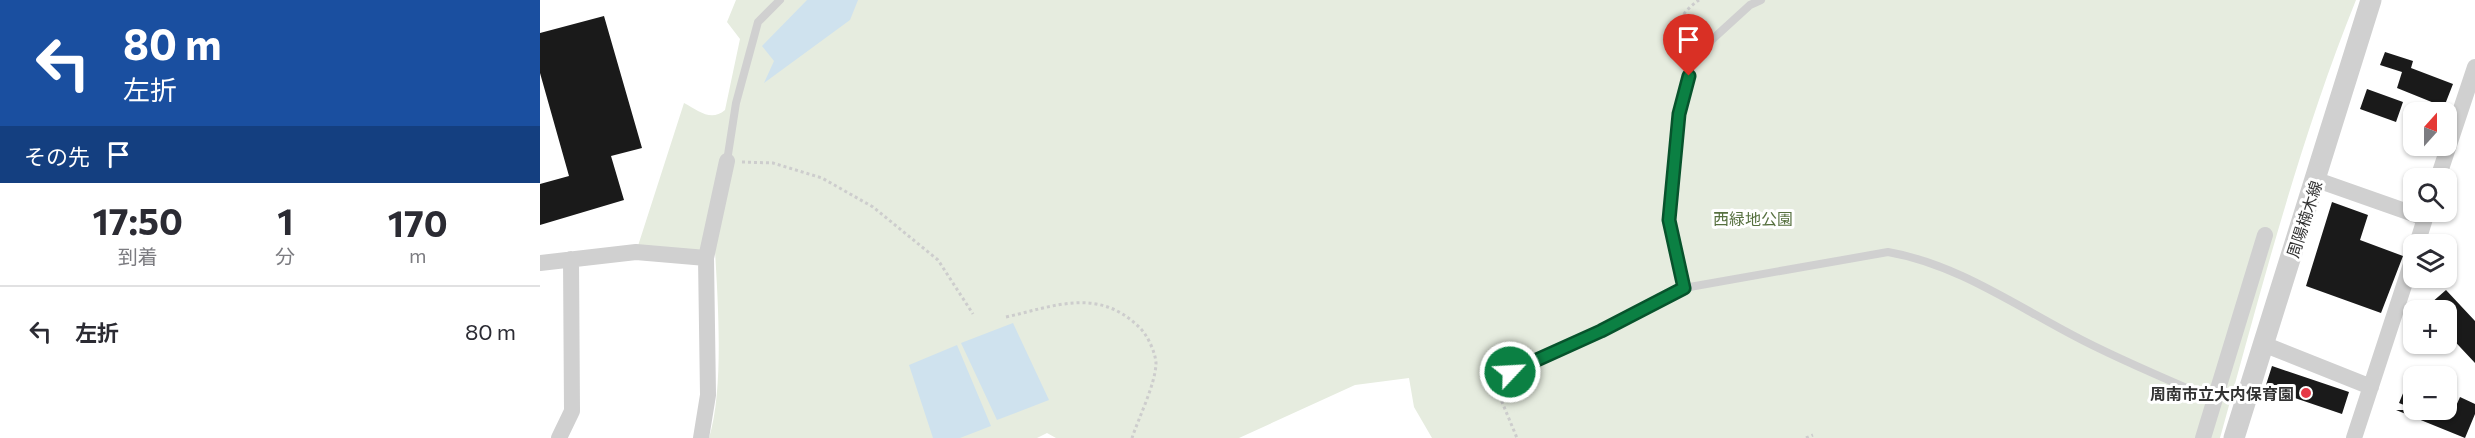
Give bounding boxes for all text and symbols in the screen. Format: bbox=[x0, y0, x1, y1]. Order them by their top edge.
pin bbox=[1663, 14, 1714, 76]
text: 80 m bbox=[123, 17, 222, 69]
icon: arrive bbox=[1672, 23, 1705, 56]
icon: left bbox=[24, 24, 102, 102]
text: 左折 bbox=[123, 73, 177, 106]
north arrow bbox=[2403, 102, 2457, 156]
map controls bbox=[2403, 102, 2457, 420]
icon: arrive bbox=[102, 138, 135, 171]
text: その先 bbox=[24, 143, 90, 170]
button: search bbox=[2403, 168, 2457, 222]
street label: 周陽楠木線 bbox=[2283, 178, 2325, 260]
text: 17:50 bbox=[92, 198, 183, 242]
text: 1 bbox=[277, 198, 294, 242]
text: 170 bbox=[388, 200, 448, 244]
park label: 西緑地公園 bbox=[1713, 209, 1793, 228]
button: layers bbox=[2403, 234, 2457, 288]
text: m bbox=[409, 243, 426, 267]
text: 到着 bbox=[118, 244, 158, 268]
text: 分 bbox=[275, 244, 295, 268]
button: + bbox=[2403, 300, 2457, 354]
icon: left bbox=[24, 315, 57, 348]
text: 80 m bbox=[465, 318, 516, 345]
text: 左折 bbox=[75, 319, 119, 346]
position arrow bbox=[1478, 340, 1542, 404]
button: − bbox=[2403, 366, 2457, 420]
place label: 周南市立大内保育園 bbox=[2150, 384, 2294, 403]
marker: 周南市立大内保育園 bbox=[2299, 386, 2313, 400]

